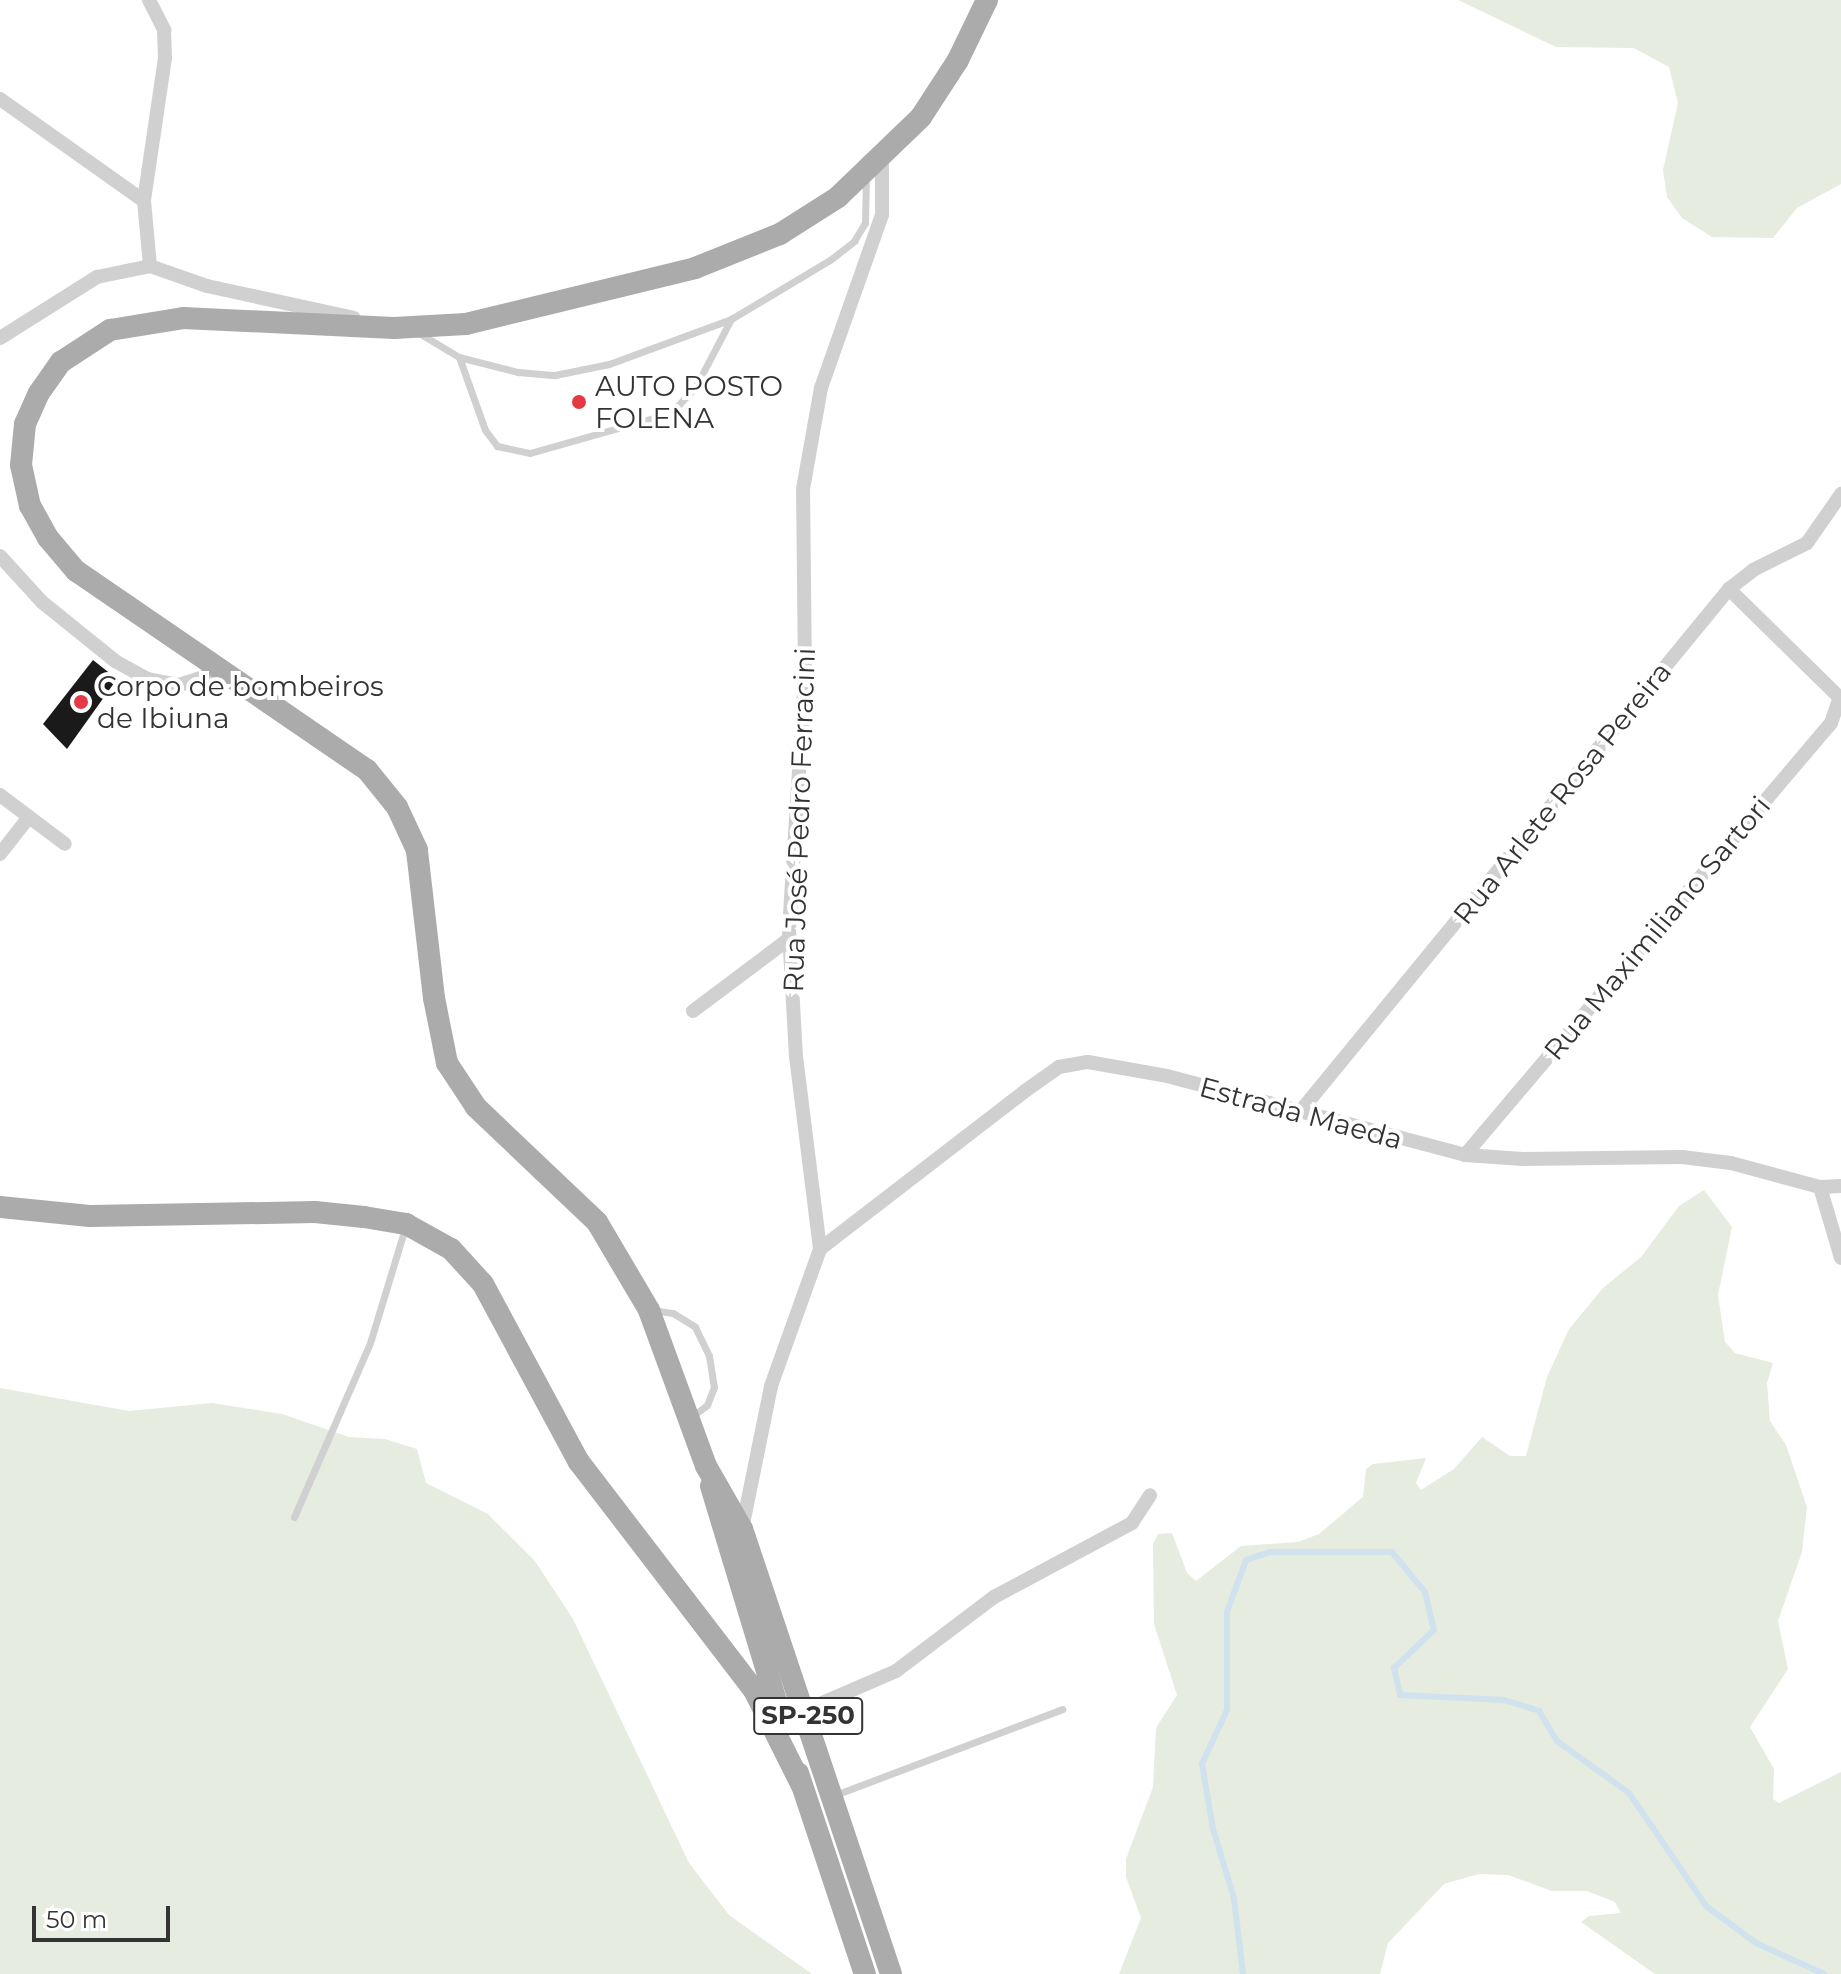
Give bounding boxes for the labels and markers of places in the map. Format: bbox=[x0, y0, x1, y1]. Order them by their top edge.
place label: AUTO POSTO FOLENA bbox=[595, 369, 783, 435]
marker: AUTO POSTO FOLENA bbox=[570, 393, 588, 411]
place label: Corpo de bombeiros de Ibiuna bbox=[97, 669, 384, 735]
marker: Corpo de bombeiros de Ibiuna bbox=[72, 693, 90, 711]

